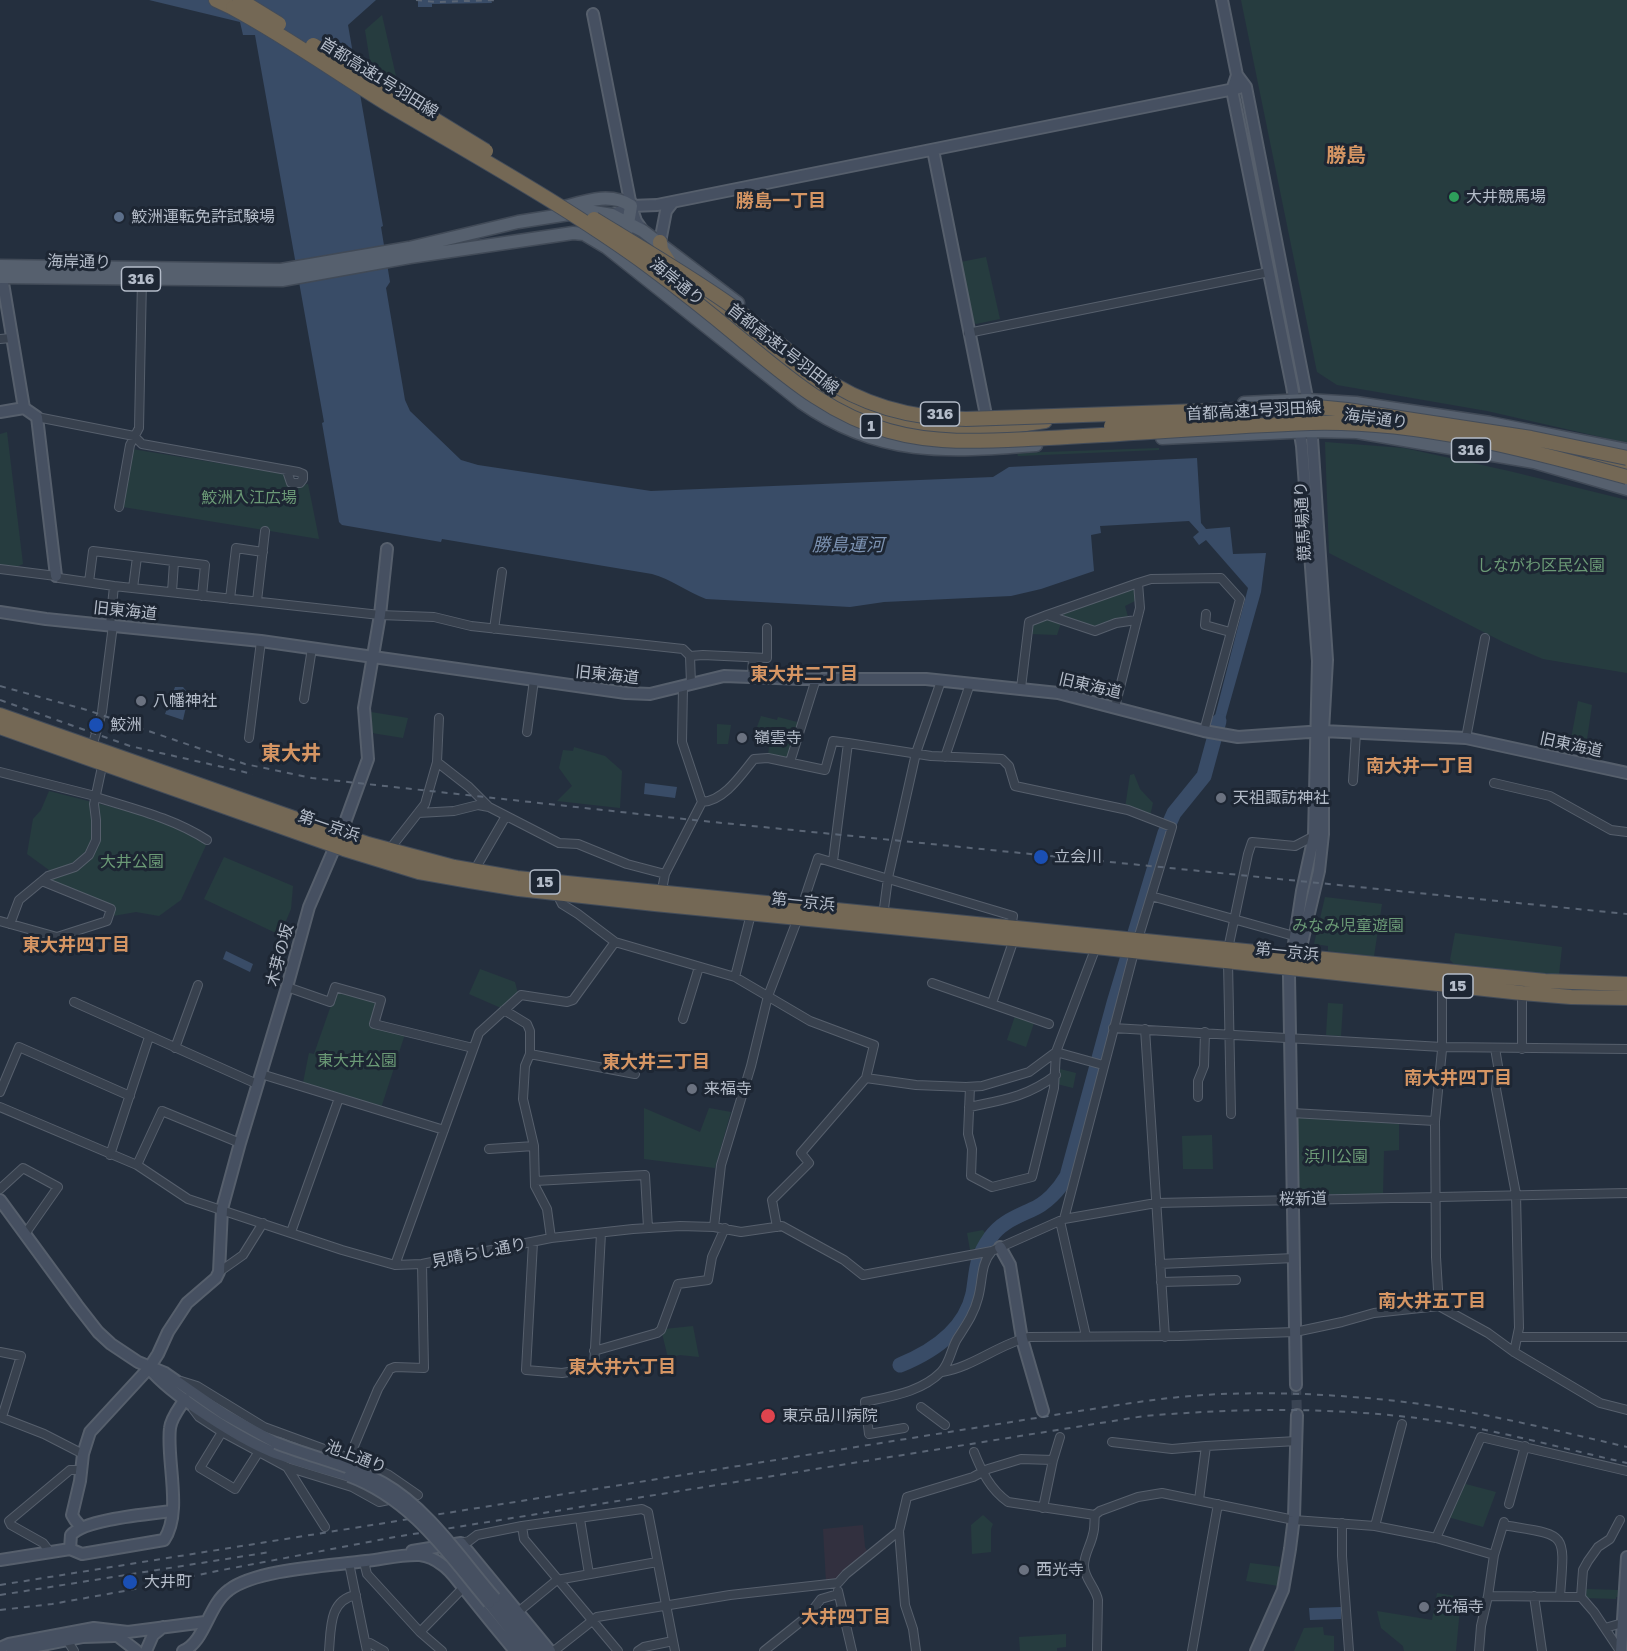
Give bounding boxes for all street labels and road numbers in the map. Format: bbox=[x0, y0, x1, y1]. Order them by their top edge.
street label: 首都高速1号羽田線 bbox=[316, 34, 442, 122]
street label: 海岸通り bbox=[47, 252, 111, 272]
street label: 海岸通り bbox=[646, 254, 708, 310]
road number: 316 bbox=[122, 267, 160, 291]
street label: 首都高速1号羽田線 bbox=[724, 300, 842, 398]
street label: 首都高速1号羽田線 bbox=[1186, 398, 1322, 424]
road number: 316 bbox=[920, 402, 960, 426]
street label: 海岸通り bbox=[1343, 406, 1409, 432]
road number: 1 bbox=[860, 414, 882, 438]
road number: 316 bbox=[1452, 438, 1490, 462]
street label: 競馬場通り bbox=[1291, 481, 1315, 561]
street label: 旧東海道 bbox=[92, 598, 158, 624]
street label: 旧東海道 bbox=[574, 662, 640, 688]
street label: 旧東海道 bbox=[1057, 669, 1123, 703]
street label: 旧東海道 bbox=[1538, 729, 1604, 761]
street label: 第一京浜 bbox=[296, 807, 362, 845]
road number: 15 bbox=[530, 870, 560, 894]
street label: 第一京浜 bbox=[770, 889, 836, 915]
street label: 木芽の坂 bbox=[262, 922, 298, 988]
street label: 第一京浜 bbox=[1254, 939, 1320, 965]
road number: 15 bbox=[1443, 974, 1473, 998]
street label: 桜新道 bbox=[1279, 1189, 1327, 1209]
street label: 見晴らし通り bbox=[430, 1234, 528, 1272]
street label: 池上通り bbox=[323, 1437, 389, 1477]

